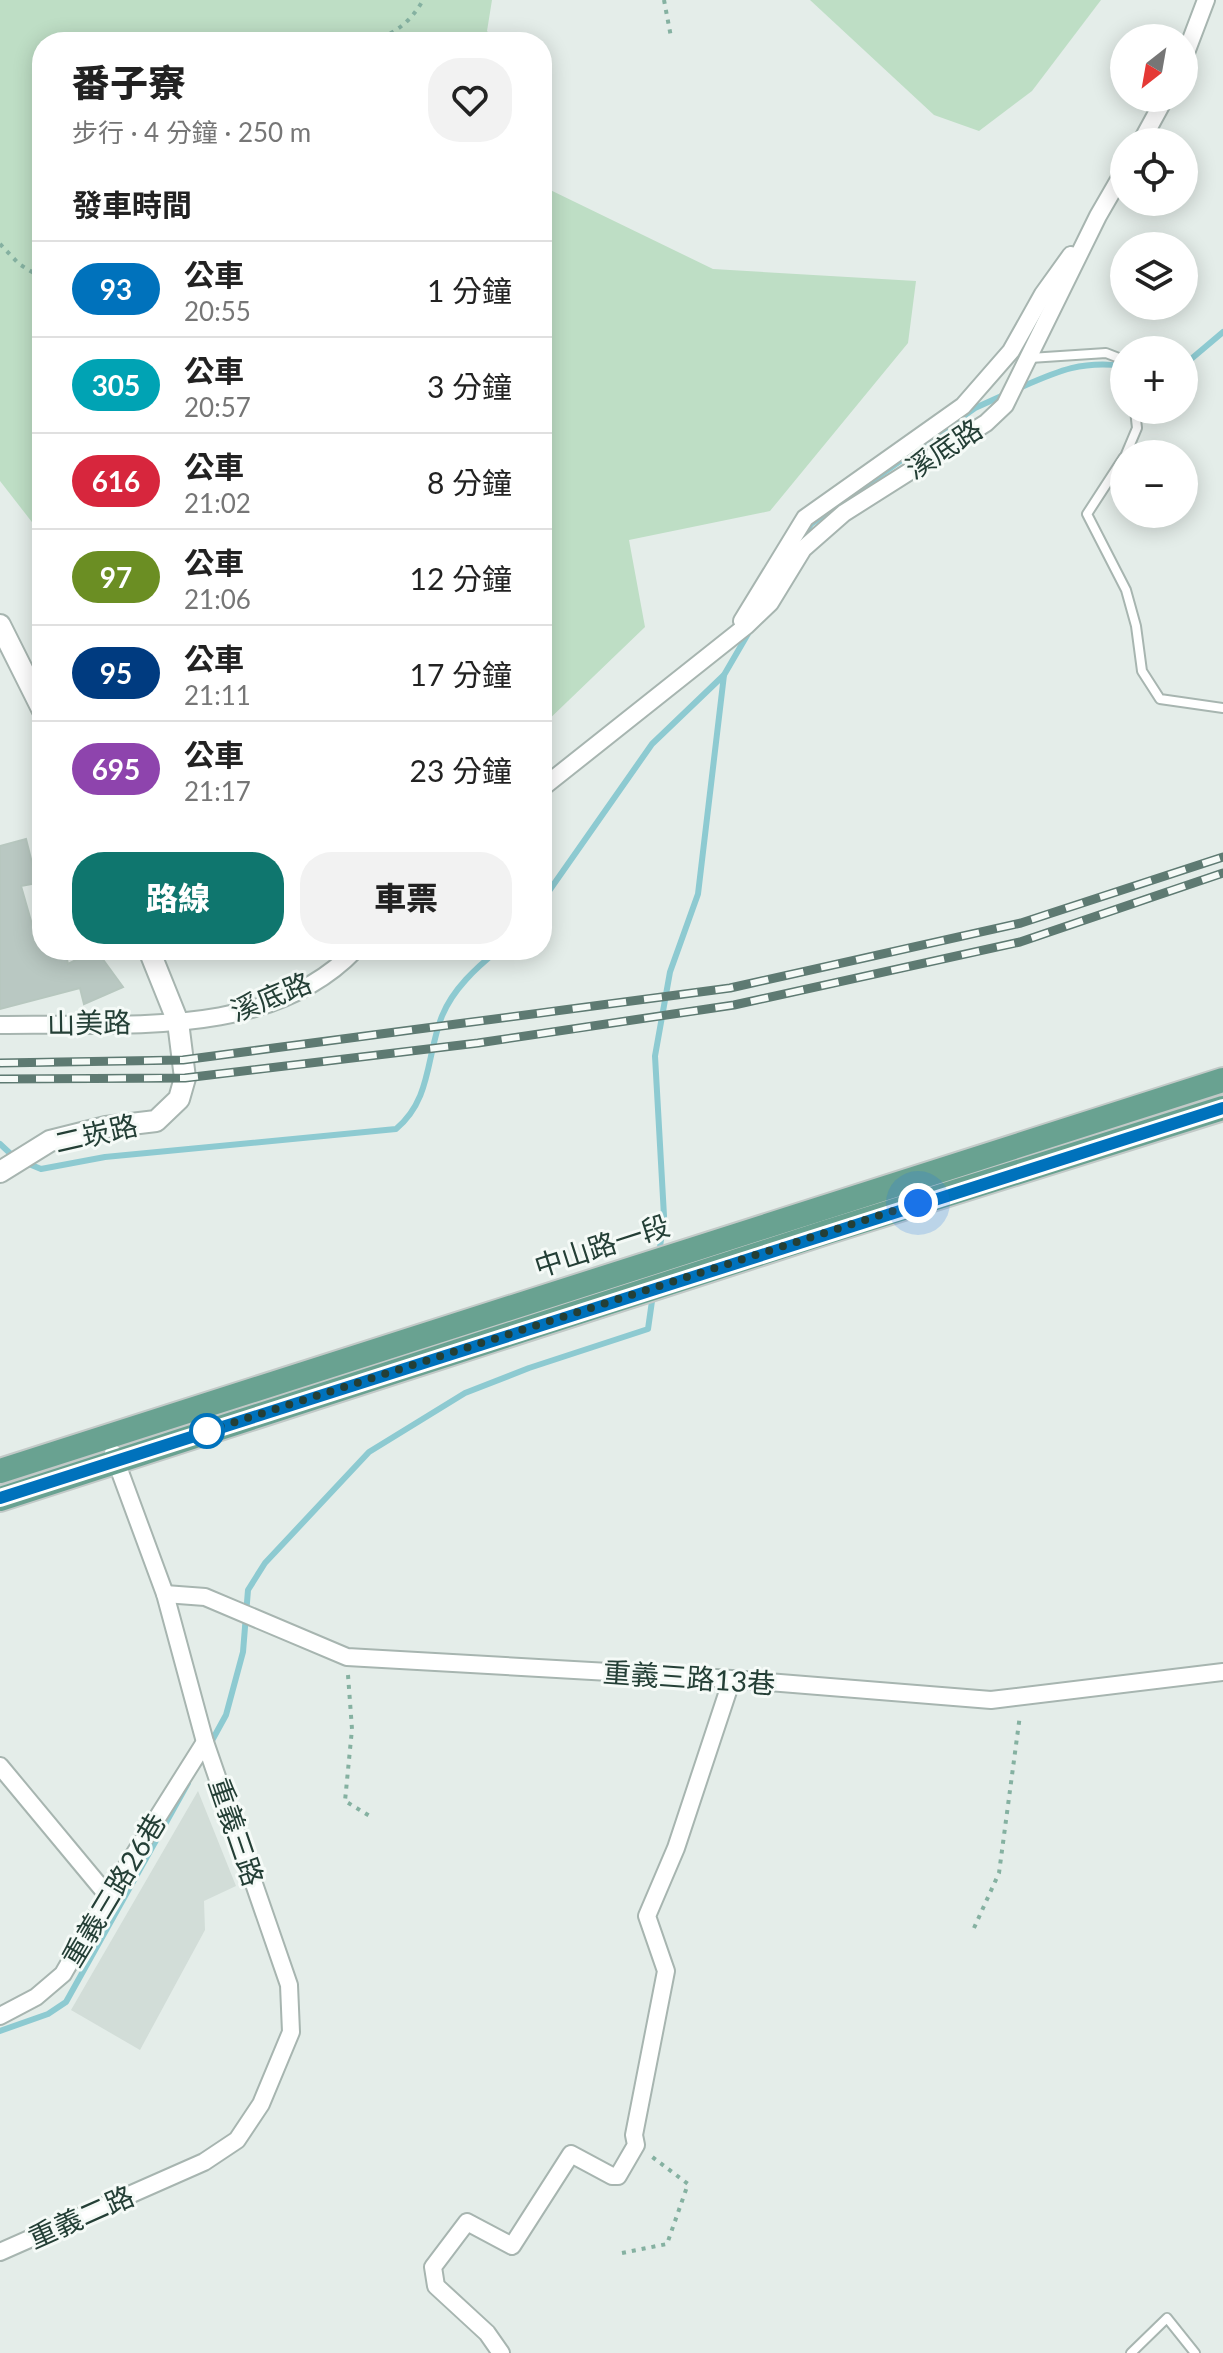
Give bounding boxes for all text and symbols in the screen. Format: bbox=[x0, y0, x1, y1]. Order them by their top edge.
north arrow bbox=[1110, 24, 1198, 112]
map controls bbox=[1110, 24, 1198, 528]
button: heart bbox=[428, 58, 512, 142]
text: 番子寮 bbox=[72, 59, 186, 105]
text: 步行 · 4 分鐘 · 250 m bbox=[72, 116, 311, 148]
button: locate bbox=[1110, 128, 1198, 216]
text: 發車時間 bbox=[72, 186, 192, 222]
button: layers bbox=[1110, 232, 1198, 320]
text: 公車 bbox=[184, 256, 244, 292]
text: 93 bbox=[100, 272, 132, 306]
text: 1 分鐘 bbox=[427, 272, 512, 308]
text: 20:55 bbox=[184, 295, 251, 327]
button: + bbox=[1110, 336, 1198, 424]
text: 公車 bbox=[184, 352, 244, 388]
text: 305 bbox=[92, 368, 140, 402]
text: 3 分鐘 bbox=[427, 368, 512, 404]
text: 20:57 bbox=[184, 391, 251, 423]
street label: 溪底路 bbox=[899, 411, 988, 485]
button: − bbox=[1110, 440, 1198, 528]
text: 公車 bbox=[184, 448, 244, 484]
text: 616 bbox=[92, 464, 140, 498]
text: 8 分鐘 bbox=[427, 464, 512, 500]
text: 21:02 bbox=[184, 487, 251, 519]
text: 公車 bbox=[184, 544, 244, 580]
text: 97 bbox=[100, 560, 132, 594]
text: 12 分鐘 bbox=[410, 560, 512, 596]
text: 21:06 bbox=[184, 583, 251, 615]
text: 公車 bbox=[184, 640, 244, 676]
text: 95 bbox=[100, 656, 132, 690]
text: 17 分鐘 bbox=[410, 656, 512, 692]
text: 21:11 bbox=[184, 679, 251, 711]
text: 公車 bbox=[184, 736, 244, 772]
text: 695 bbox=[92, 752, 140, 786]
text: 23 分鐘 bbox=[410, 752, 512, 788]
text: 21:17 bbox=[184, 775, 251, 807]
button: 路線 bbox=[72, 852, 284, 944]
button: 車票 bbox=[300, 852, 512, 944]
street label: 溪底路 bbox=[225, 965, 316, 1028]
street label: 山美路 bbox=[47, 1004, 131, 1040]
street label: 二崁路 bbox=[51, 1107, 141, 1159]
your location bbox=[898, 1183, 938, 1223]
street label: 中山路一段 bbox=[530, 1207, 674, 1283]
unlabelled marker bbox=[190, 1414, 224, 1448]
street label: 重義三路13巷 bbox=[602, 1654, 776, 1700]
street label: 重義三路 bbox=[203, 1773, 271, 1890]
street label: 重義三路26巷 bbox=[54, 1807, 172, 1972]
street label: 重義二路 bbox=[23, 2178, 139, 2254]

